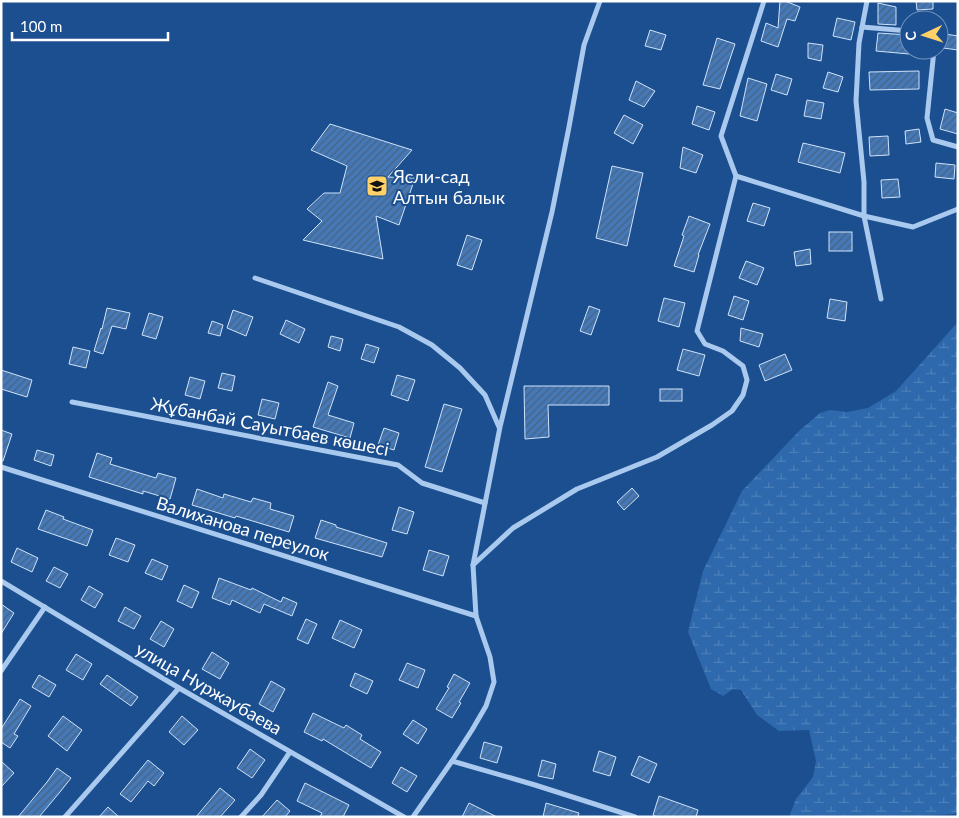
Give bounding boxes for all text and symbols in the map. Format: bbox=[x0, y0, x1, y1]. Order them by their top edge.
scale bar bbox=[12, 10, 169, 42]
north arrow bbox=[899, 10, 949, 60]
text: 100 m bbox=[20, 17, 62, 35]
text: С bbox=[902, 30, 919, 41]
place label: Ясли-сад Алтын балык bbox=[392, 165, 506, 208]
school or university icon: Ясли-сад Алтын балык bbox=[365, 174, 389, 198]
street label: Жұбанбай Сауытбаев көшесі bbox=[149, 392, 391, 460]
street label: Валиханова переулок bbox=[154, 491, 333, 565]
street label: улица Нуржаубаева bbox=[132, 637, 286, 739]

